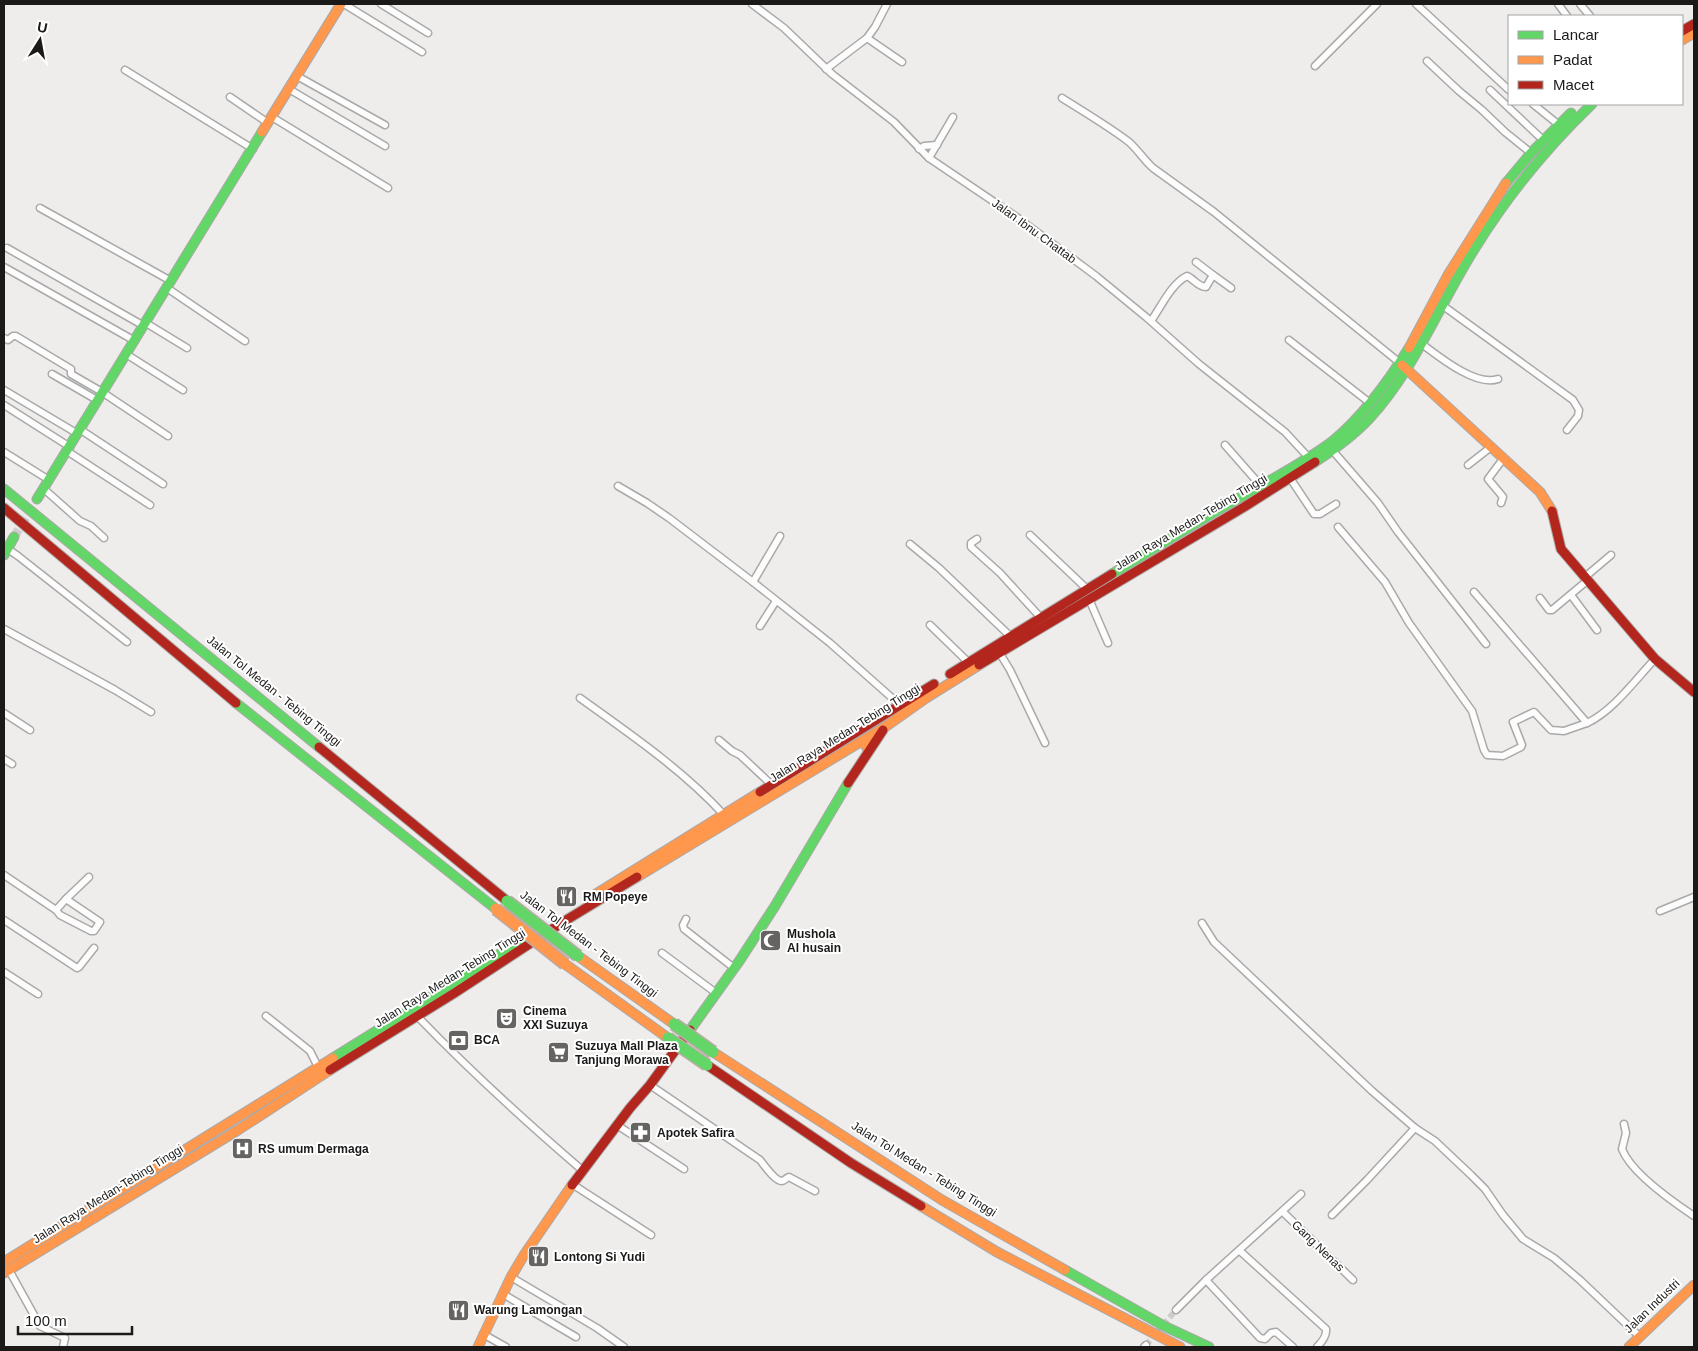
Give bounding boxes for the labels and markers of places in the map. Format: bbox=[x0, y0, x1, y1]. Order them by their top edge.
restaurant icon: RM Popeye bbox=[555, 885, 579, 909]
place label: RM Popeye bbox=[583, 890, 648, 904]
place label: Mushola Al husain bbox=[787, 927, 841, 955]
mosque icon: Mushola Al husain bbox=[759, 929, 783, 953]
place label: Cinema XXI Suzuya bbox=[523, 1004, 588, 1032]
theatre icon: Cinema XXI Suzuya bbox=[495, 1006, 519, 1030]
bank icon: BCA bbox=[446, 1028, 470, 1052]
place label: BCA bbox=[474, 1033, 500, 1047]
place label: Suzuya Mall Plaza Tanjung Morawa bbox=[575, 1039, 678, 1067]
supermarket icon: Suzuya Mall Plaza Tanjung Morawa bbox=[547, 1041, 571, 1065]
pharmacy icon: Apotek Safira bbox=[629, 1121, 653, 1145]
place label: Apotek Safira bbox=[657, 1126, 735, 1140]
hospital icon: RS umum Dermaga bbox=[230, 1137, 254, 1161]
place label: RS umum Dermaga bbox=[258, 1142, 369, 1156]
restaurant icon: Lontong Si Yudi bbox=[526, 1245, 550, 1269]
place label: Lontong Si Yudi bbox=[554, 1250, 645, 1264]
restaurant icon: Warung Lamongan bbox=[446, 1298, 470, 1322]
place label: Warung Lamongan bbox=[474, 1303, 582, 1317]

